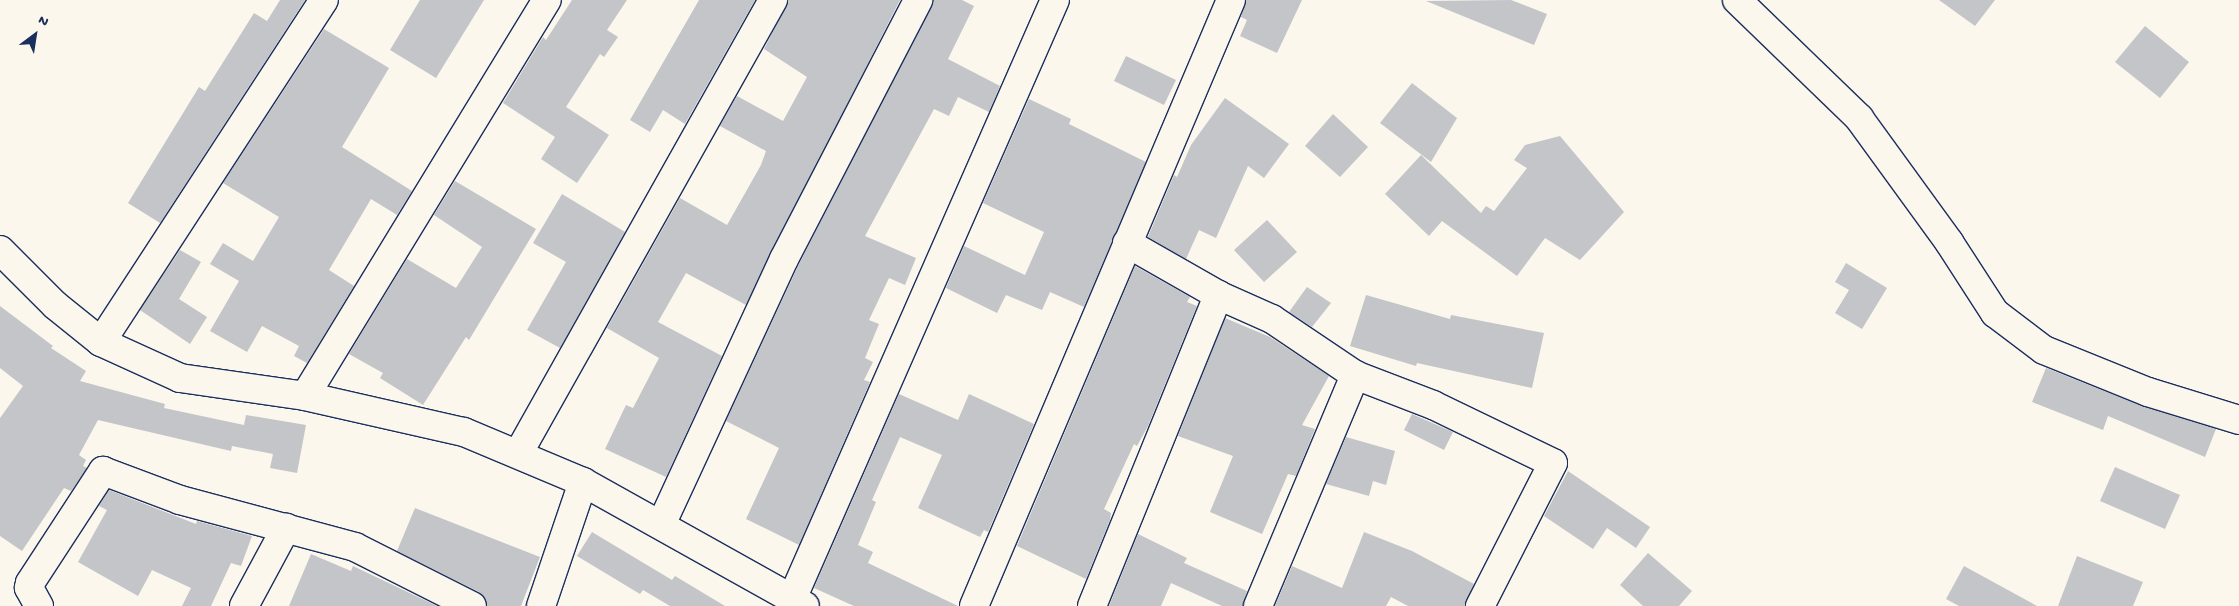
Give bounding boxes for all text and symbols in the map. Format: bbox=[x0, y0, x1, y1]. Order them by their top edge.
north arrow bbox=[10, 10, 60, 60]
text: N bbox=[35, 12, 51, 31]

